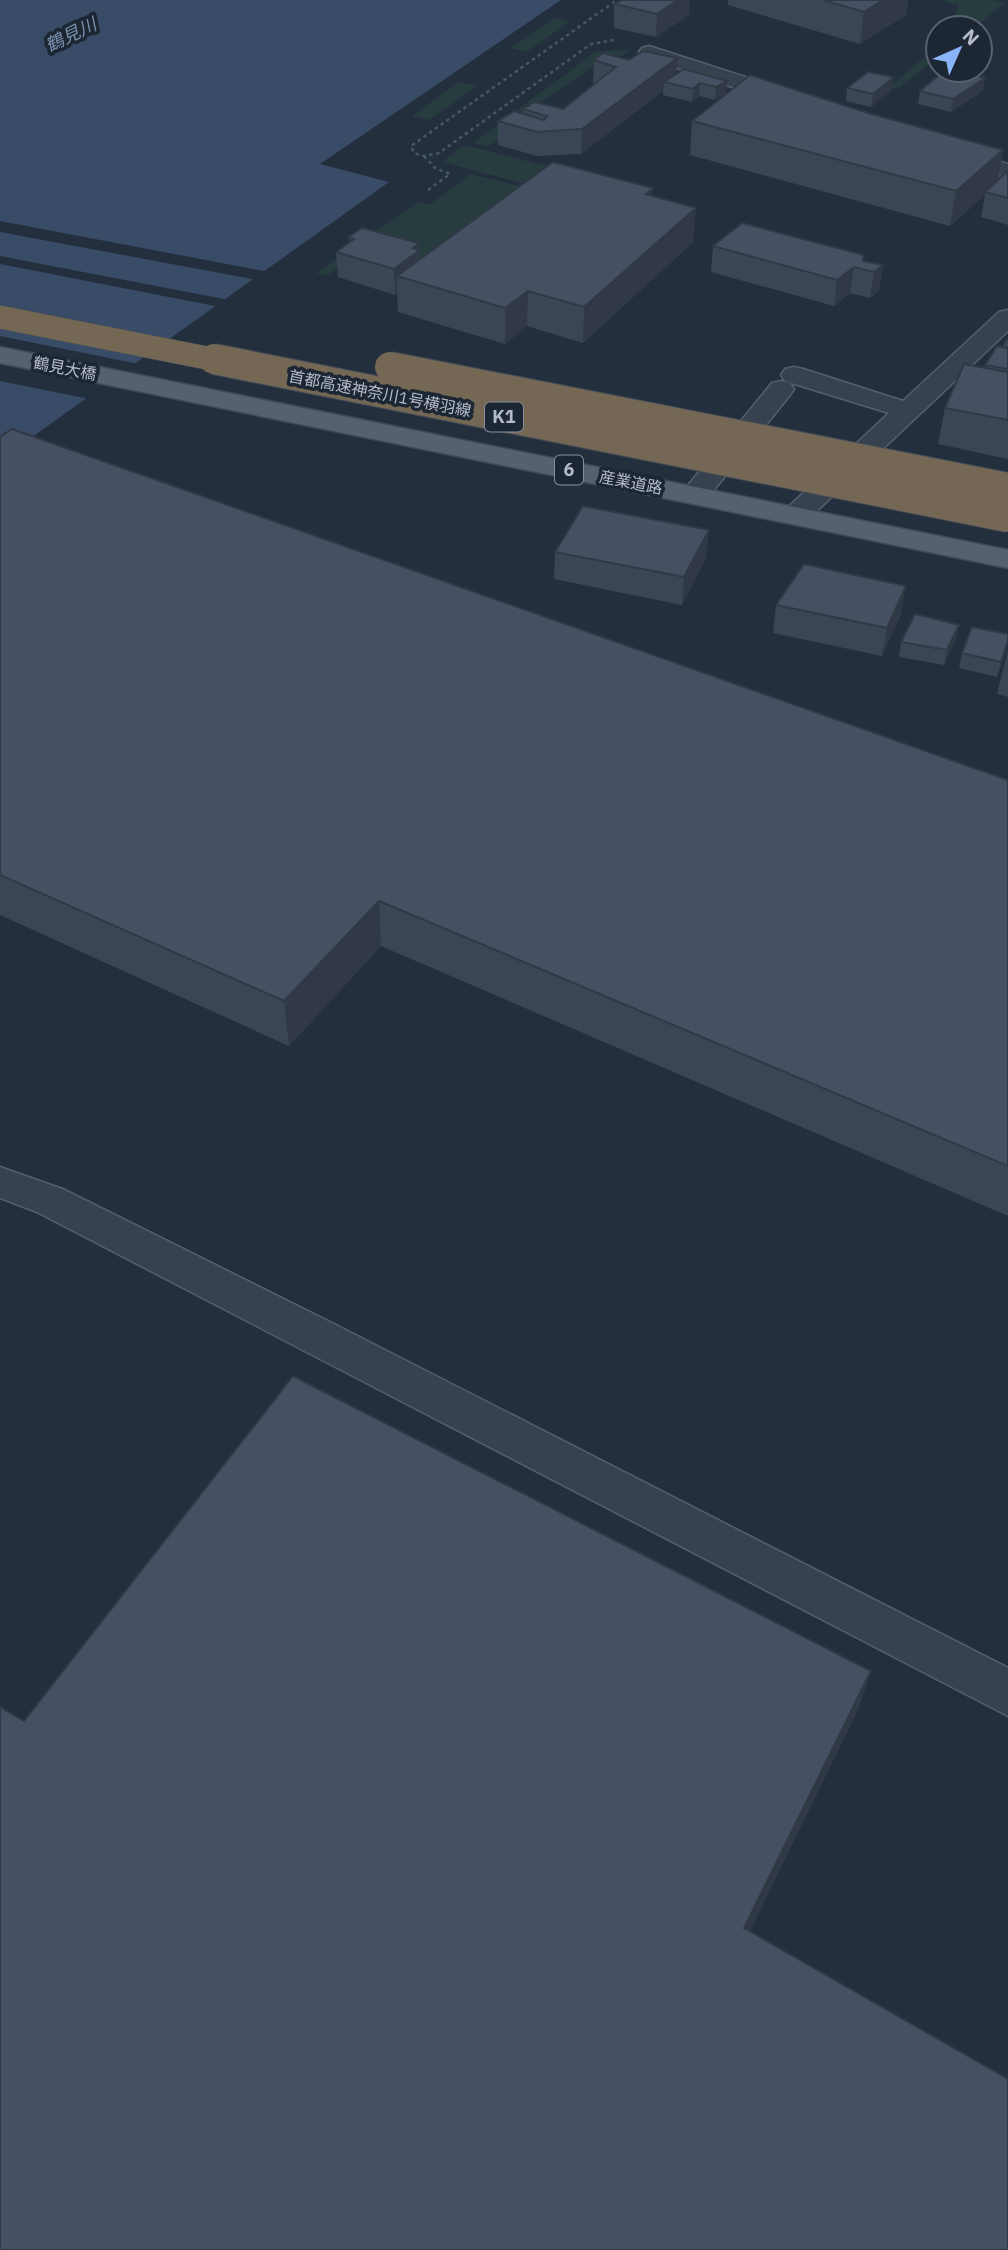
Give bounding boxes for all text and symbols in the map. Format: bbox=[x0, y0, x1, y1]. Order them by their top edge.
water label: 鶴見川 bbox=[41, 12, 102, 57]
north arrow bbox=[924, 14, 994, 84]
text: N bbox=[958, 24, 984, 50]
street label: 鶴見大橋 bbox=[32, 352, 98, 384]
street label: 首都高速神奈川1号横羽線 bbox=[287, 365, 473, 421]
road number: K1 bbox=[485, 402, 523, 432]
road number: 6 bbox=[555, 456, 583, 484]
street label: 産業道路 bbox=[598, 466, 664, 498]

